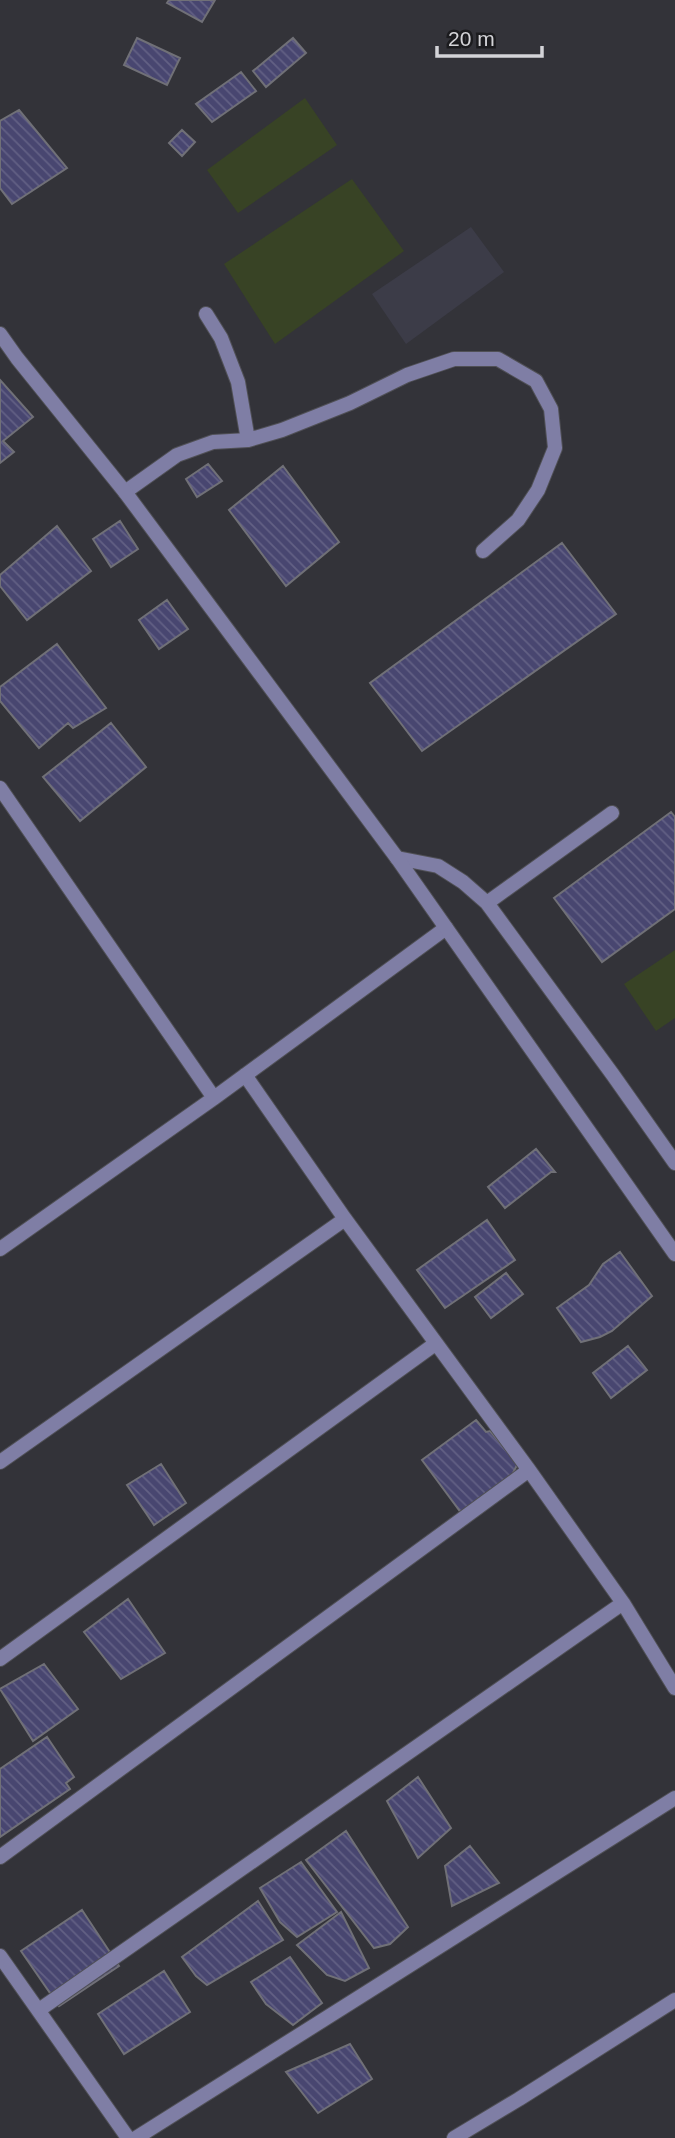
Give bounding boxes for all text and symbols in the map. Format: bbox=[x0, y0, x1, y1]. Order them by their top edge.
scale bar bbox=[437, 14, 542, 58]
text: 20 m bbox=[448, 27, 495, 50]

